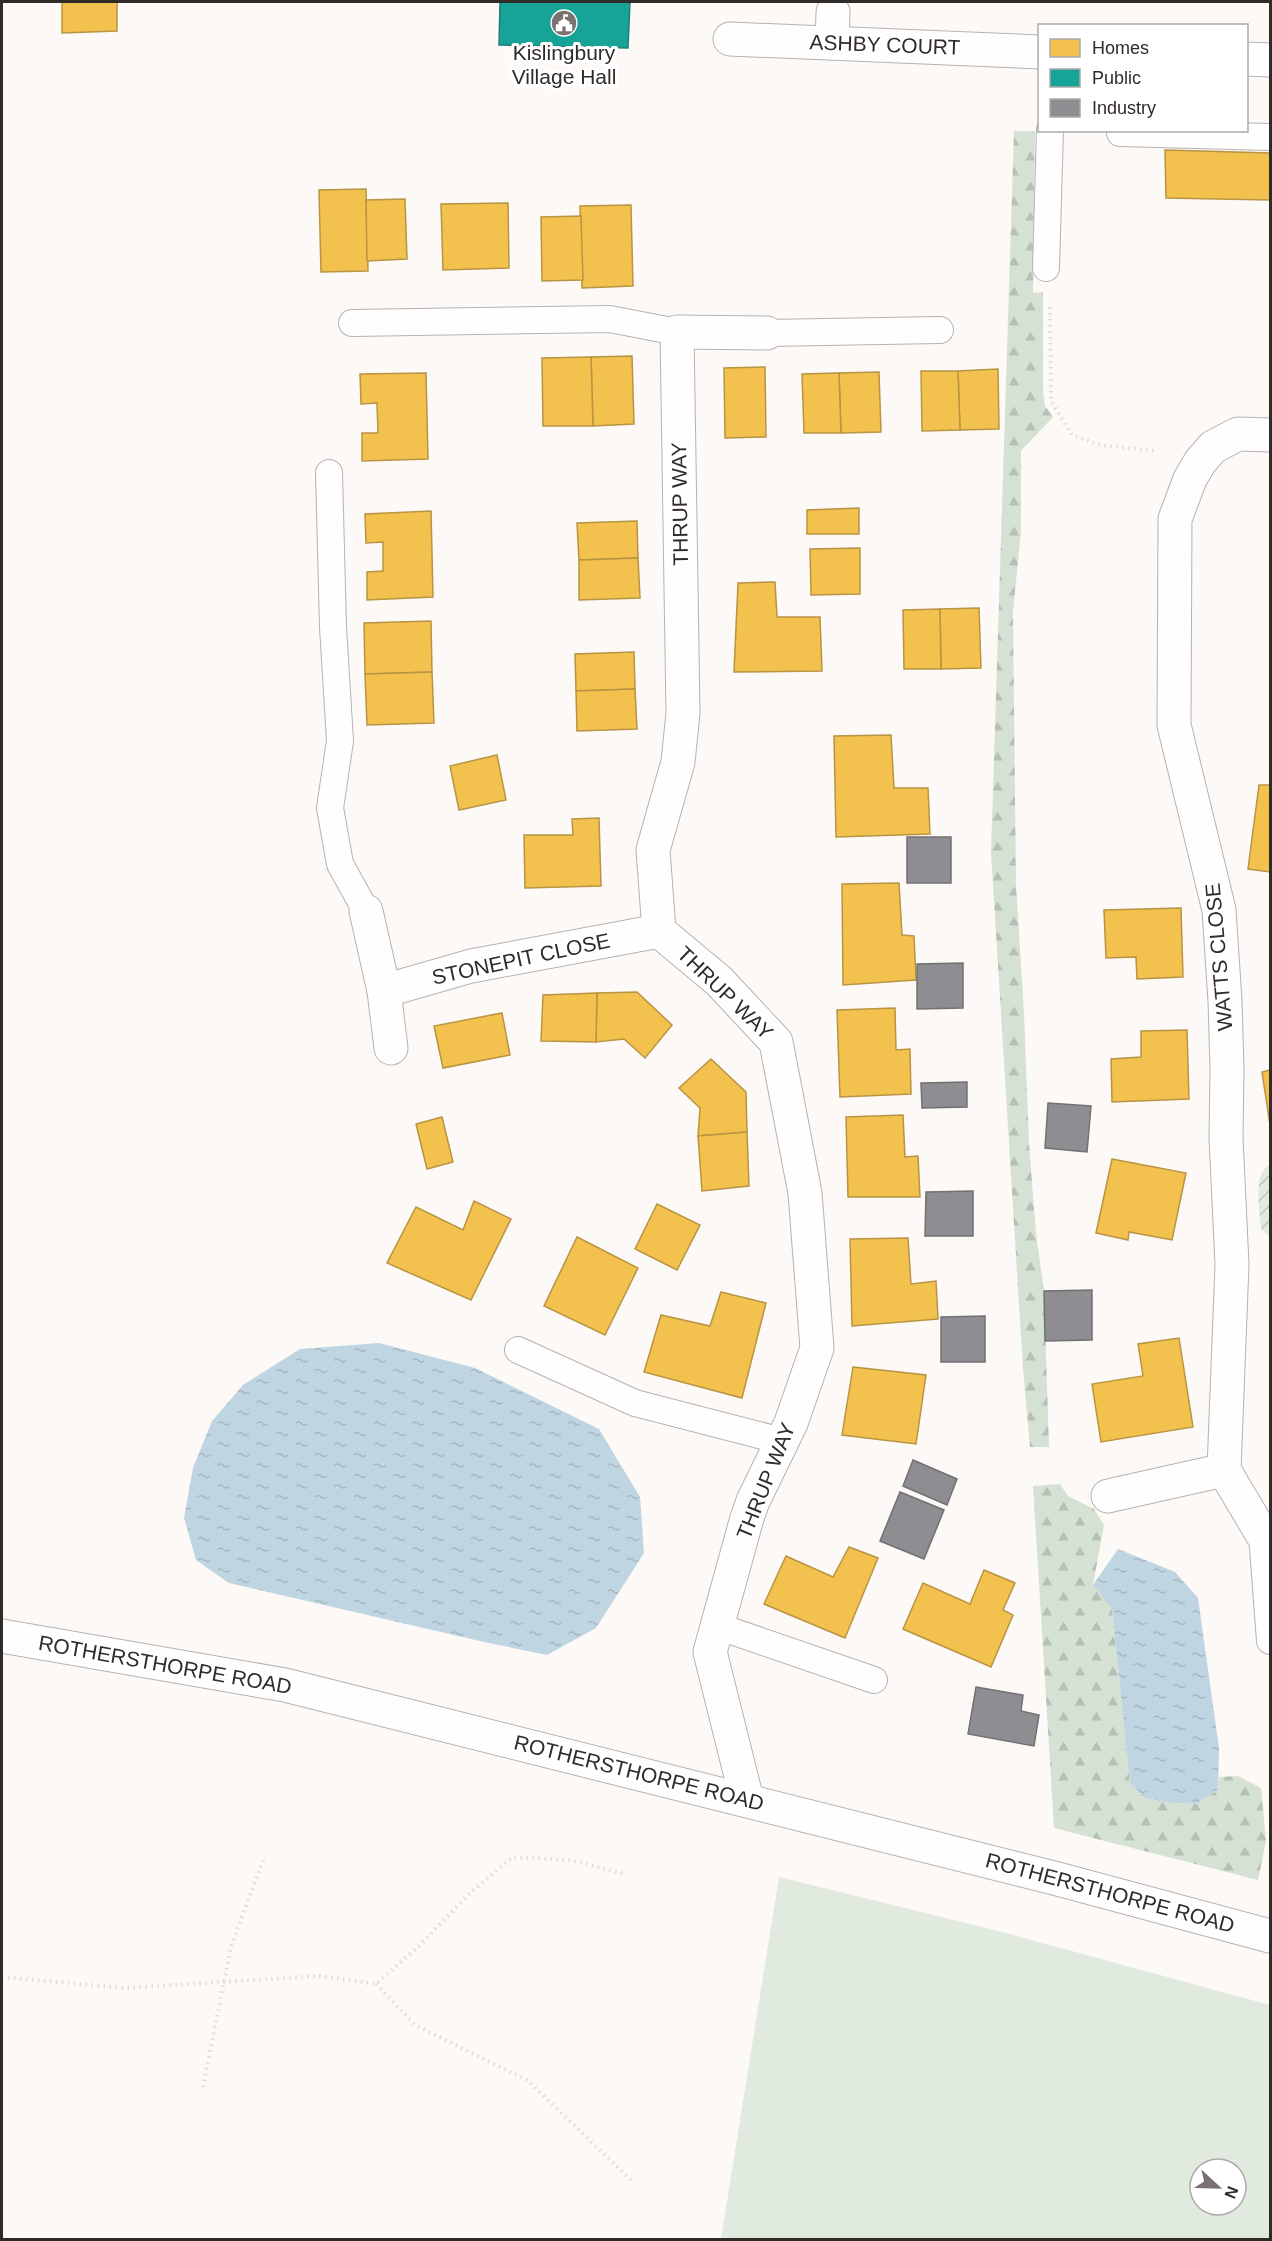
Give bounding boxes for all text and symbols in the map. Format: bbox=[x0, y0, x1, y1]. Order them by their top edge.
public building icon: Kislingbury Village Hall bbox=[549, 8, 579, 38]
legend bbox=[1038, 24, 1248, 132]
street label: ASHBY COURT bbox=[809, 30, 961, 59]
text: Homes bbox=[1092, 38, 1149, 58]
place label: Kislingbury Village Hall bbox=[512, 41, 616, 88]
text: Public bbox=[1092, 68, 1141, 88]
text: Industry bbox=[1092, 98, 1156, 118]
street label: THRUP WAY bbox=[667, 442, 692, 566]
street label: WATTS CLOSE bbox=[1201, 882, 1236, 1032]
street label: STONEPIT CLOSE bbox=[430, 928, 612, 989]
street label: THRUP WAY bbox=[673, 942, 778, 1044]
street label: THRUP WAY bbox=[732, 1419, 799, 1542]
street label: ROTHERSTHORPE ROAD bbox=[37, 1631, 293, 1698]
street label: ROTHERSTHORPE ROAD bbox=[512, 1730, 766, 1815]
street label: ROTHERSTHORPE ROAD bbox=[983, 1848, 1237, 1937]
north arrow bbox=[1188, 2157, 1248, 2217]
text: N bbox=[1221, 2184, 1241, 2201]

